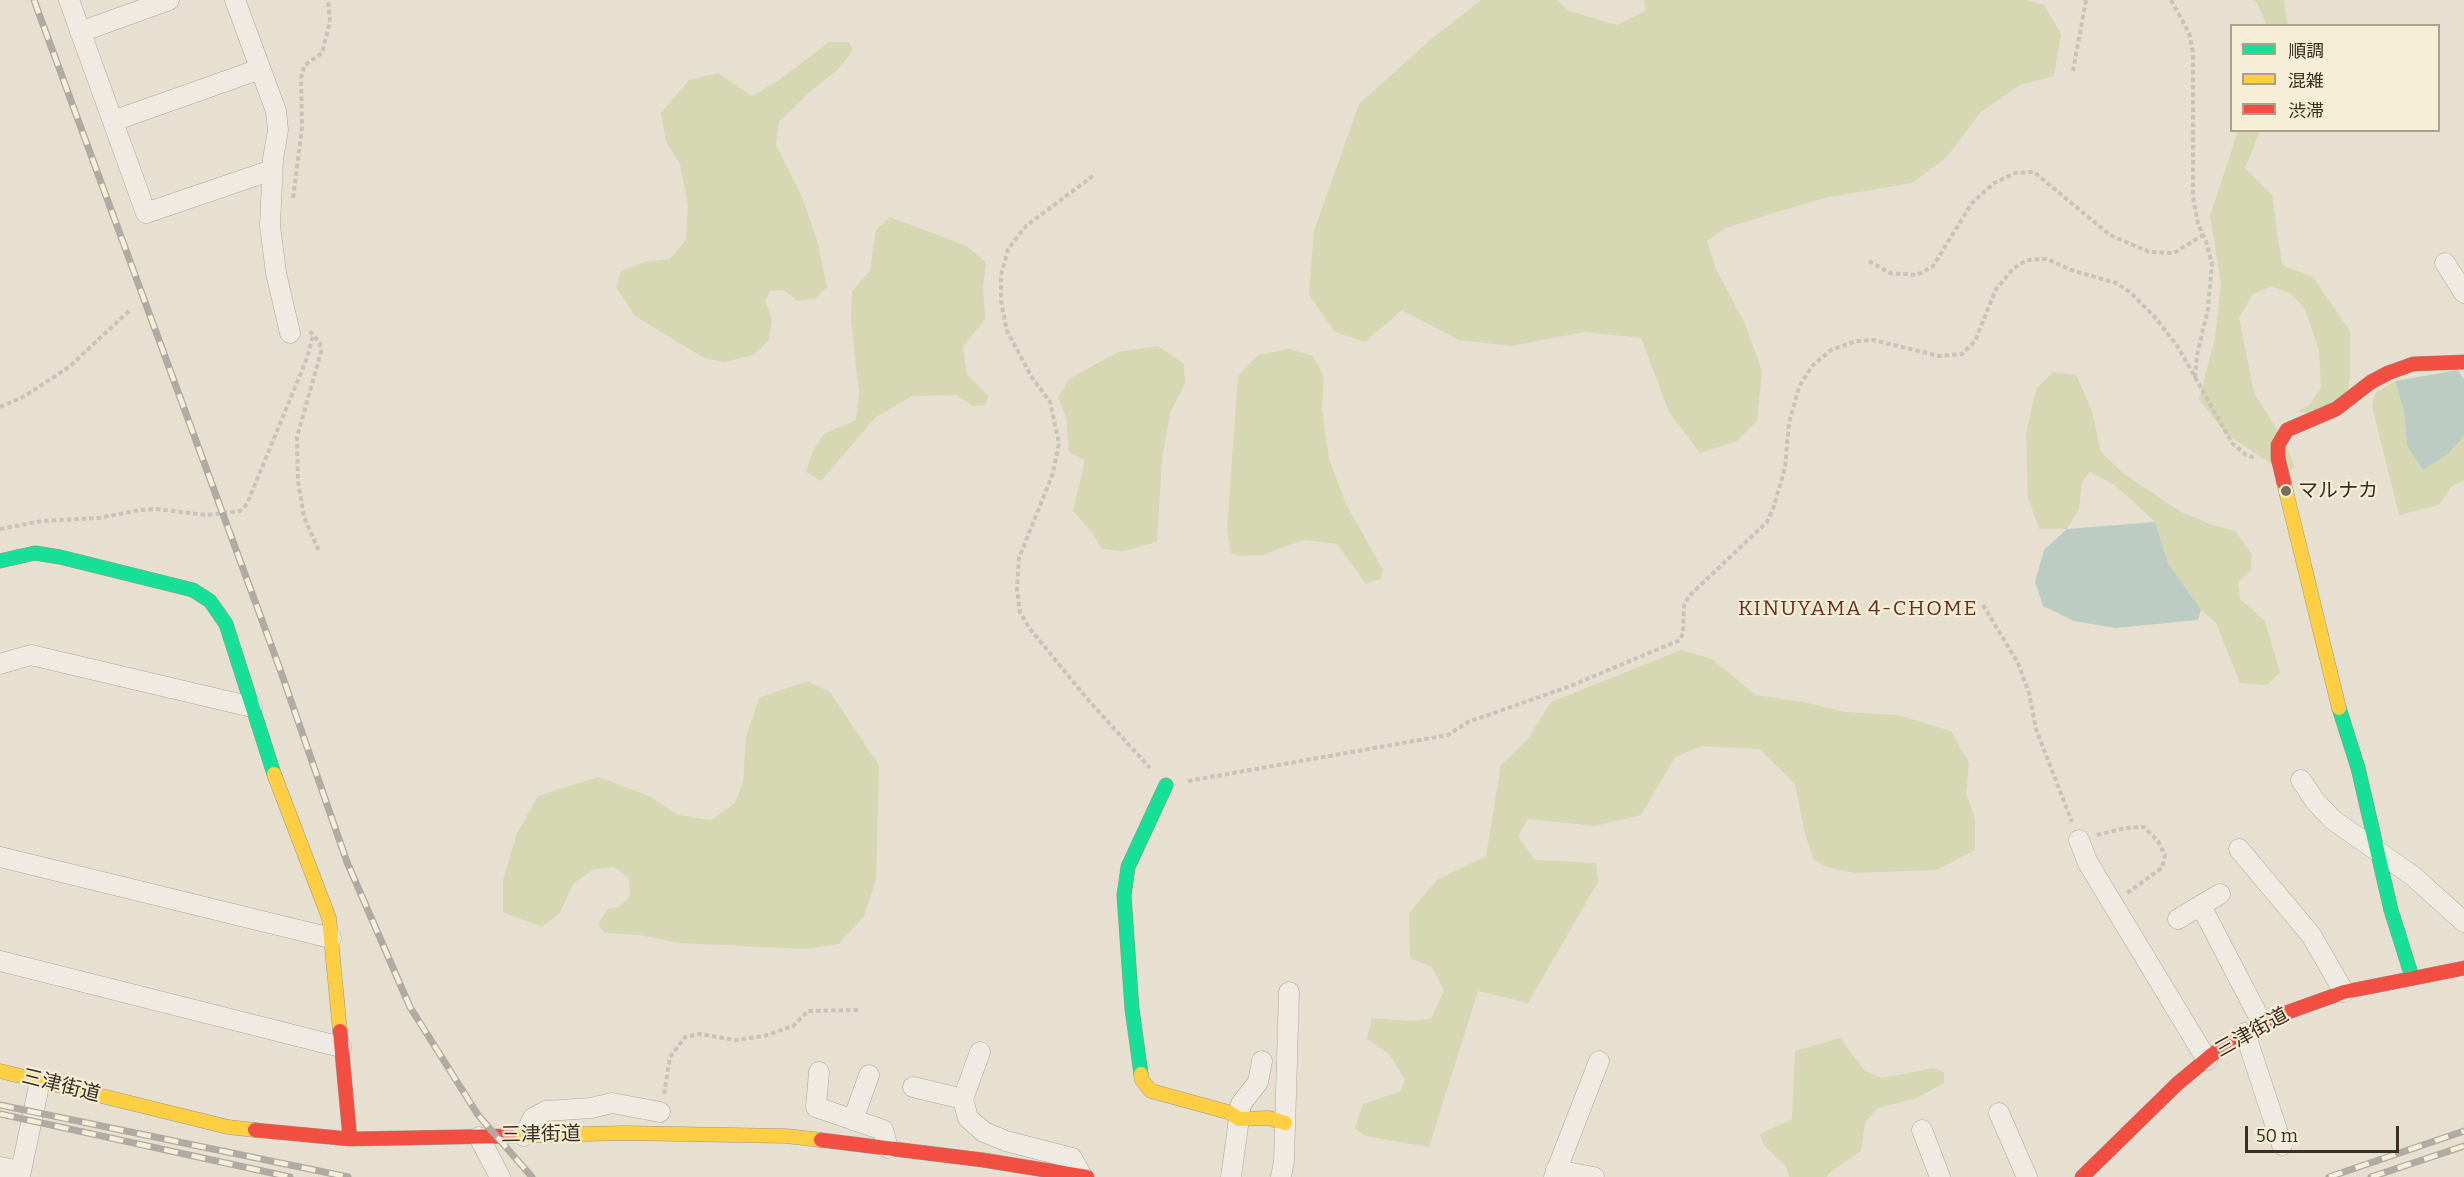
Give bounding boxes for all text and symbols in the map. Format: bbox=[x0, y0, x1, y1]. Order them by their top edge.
legend bbox=[2230, 24, 2440, 132]
text: 順調 bbox=[2288, 40, 2324, 62]
text: 混雑 bbox=[2288, 70, 2324, 92]
text: 渋滞 bbox=[2288, 100, 2324, 122]
place label: マルナカ bbox=[2298, 479, 2378, 503]
marker: マルナカ bbox=[2279, 484, 2293, 498]
district label: KINUYAMA 4-CHOME bbox=[1738, 596, 1978, 622]
street label: 三津街道 bbox=[2211, 1003, 2293, 1063]
street label: 三津街道 bbox=[19, 1065, 103, 1107]
scale bar bbox=[2248, 1114, 2402, 1152]
street label: 三津街道 bbox=[501, 1122, 581, 1148]
text: 50 m bbox=[2256, 1125, 2298, 1147]

